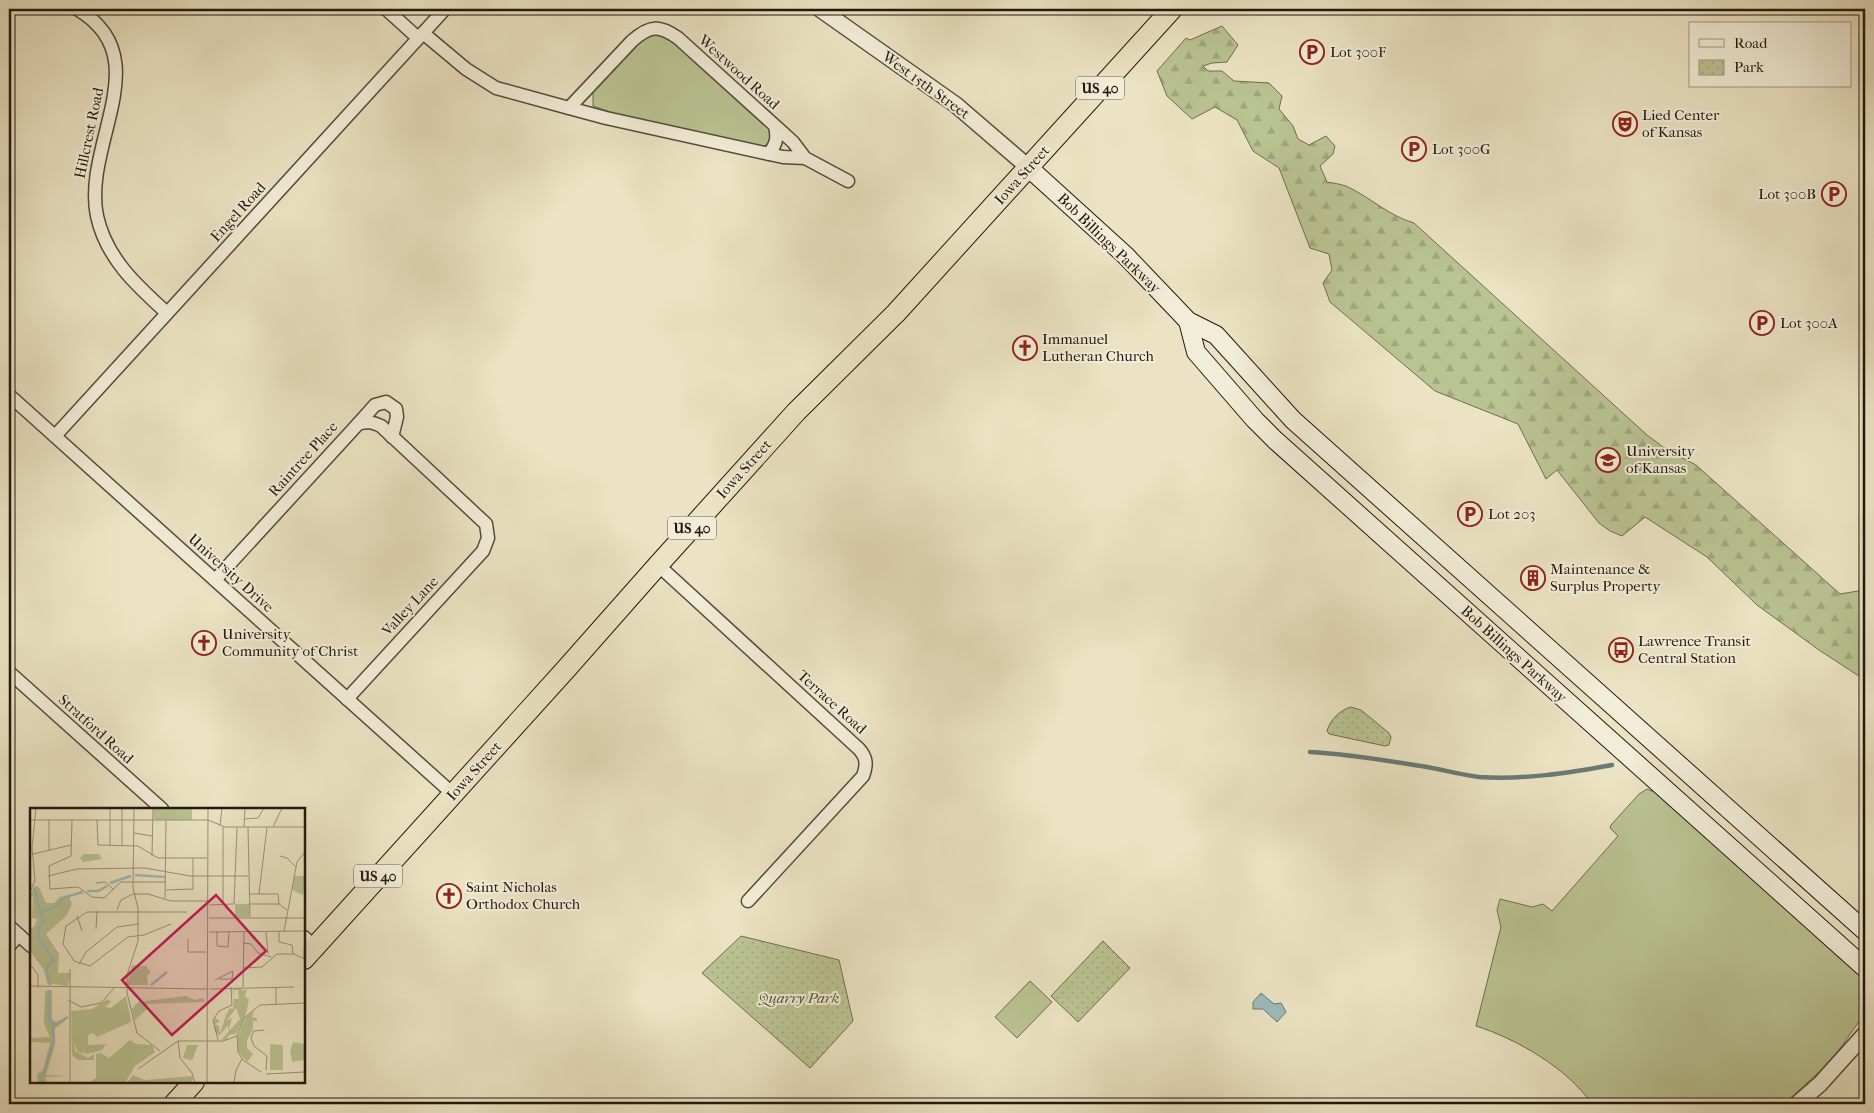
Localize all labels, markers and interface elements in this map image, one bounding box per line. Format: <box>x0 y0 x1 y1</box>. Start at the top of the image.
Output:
legend <box>1689 22 1852 88</box>
street label: Westwood Road <box>694 30 784 114</box>
text: Road <box>1734 34 1768 52</box>
parking icon: Lot 300F <box>1299 39 1325 65</box>
place label: Lot 300F <box>1330 43 1386 61</box>
street label: West 15th Street <box>878 47 974 123</box>
text: Park <box>1734 58 1764 76</box>
road number: US 40 <box>1076 76 1124 100</box>
street label: Hillcrest Road <box>71 85 108 180</box>
place label: Lied Center of Kansas <box>1642 106 1720 141</box>
theatre icon: Lied Center of Kansas <box>1612 111 1638 137</box>
parking icon: Lot 300G <box>1401 136 1427 162</box>
place label: Lot 300G <box>1432 140 1491 158</box>
street label: Iowa Street <box>991 141 1054 208</box>
street label: Engel Road <box>207 178 270 246</box>
parking icon: Lot 300B <box>1821 181 1847 207</box>
place label: Lot 300B <box>1758 185 1816 203</box>
street label: Bob Billings Parkway <box>1054 189 1165 298</box>
parking icon: Lot 300A <box>1749 310 1775 336</box>
place label: Lot 300A <box>1780 314 1838 332</box>
place label: Immanuel Lutheran Church <box>1042 330 1155 365</box>
church icon: Immanuel Lutheran Church <box>1012 335 1038 361</box>
street label: Raintree Place <box>265 417 342 500</box>
street label: Iowa Street <box>713 435 776 502</box>
place label: University of Kansas <box>1626 442 1696 477</box>
school or university icon: University of Kansas <box>1595 447 1621 473</box>
parking icon: Lot 203 <box>1457 501 1483 527</box>
place label: Lot 203 <box>1488 505 1535 523</box>
road number: US 40 <box>668 516 716 540</box>
street label: University Drive <box>185 530 278 616</box>
place label: Maintenance & Surplus Property <box>1550 560 1662 595</box>
building icon: Maintenance & Surplus Property <box>1520 565 1546 591</box>
street label: Valley Lane <box>377 572 442 640</box>
street label: Bob Billings Parkway <box>1457 602 1571 707</box>
place label: University Community of Christ <box>222 625 359 660</box>
church icon: University Community of Christ <box>191 630 217 656</box>
place label: Lawrence Transit Central Station <box>1638 632 1751 667</box>
bus stop icon: Lawrence Transit Central Station <box>1608 637 1634 663</box>
street label: Terrace Road <box>794 666 871 738</box>
street label: Stratford Road <box>55 691 138 768</box>
street label: Iowa Street <box>443 737 506 804</box>
inset map <box>30 808 305 1083</box>
road number: US 40 <box>354 864 402 888</box>
place label: Saint Nicholas Orthodox Church <box>466 878 581 913</box>
church icon: Saint Nicholas Orthodox Church <box>436 883 462 909</box>
park label: Quarry Park <box>758 989 840 1007</box>

